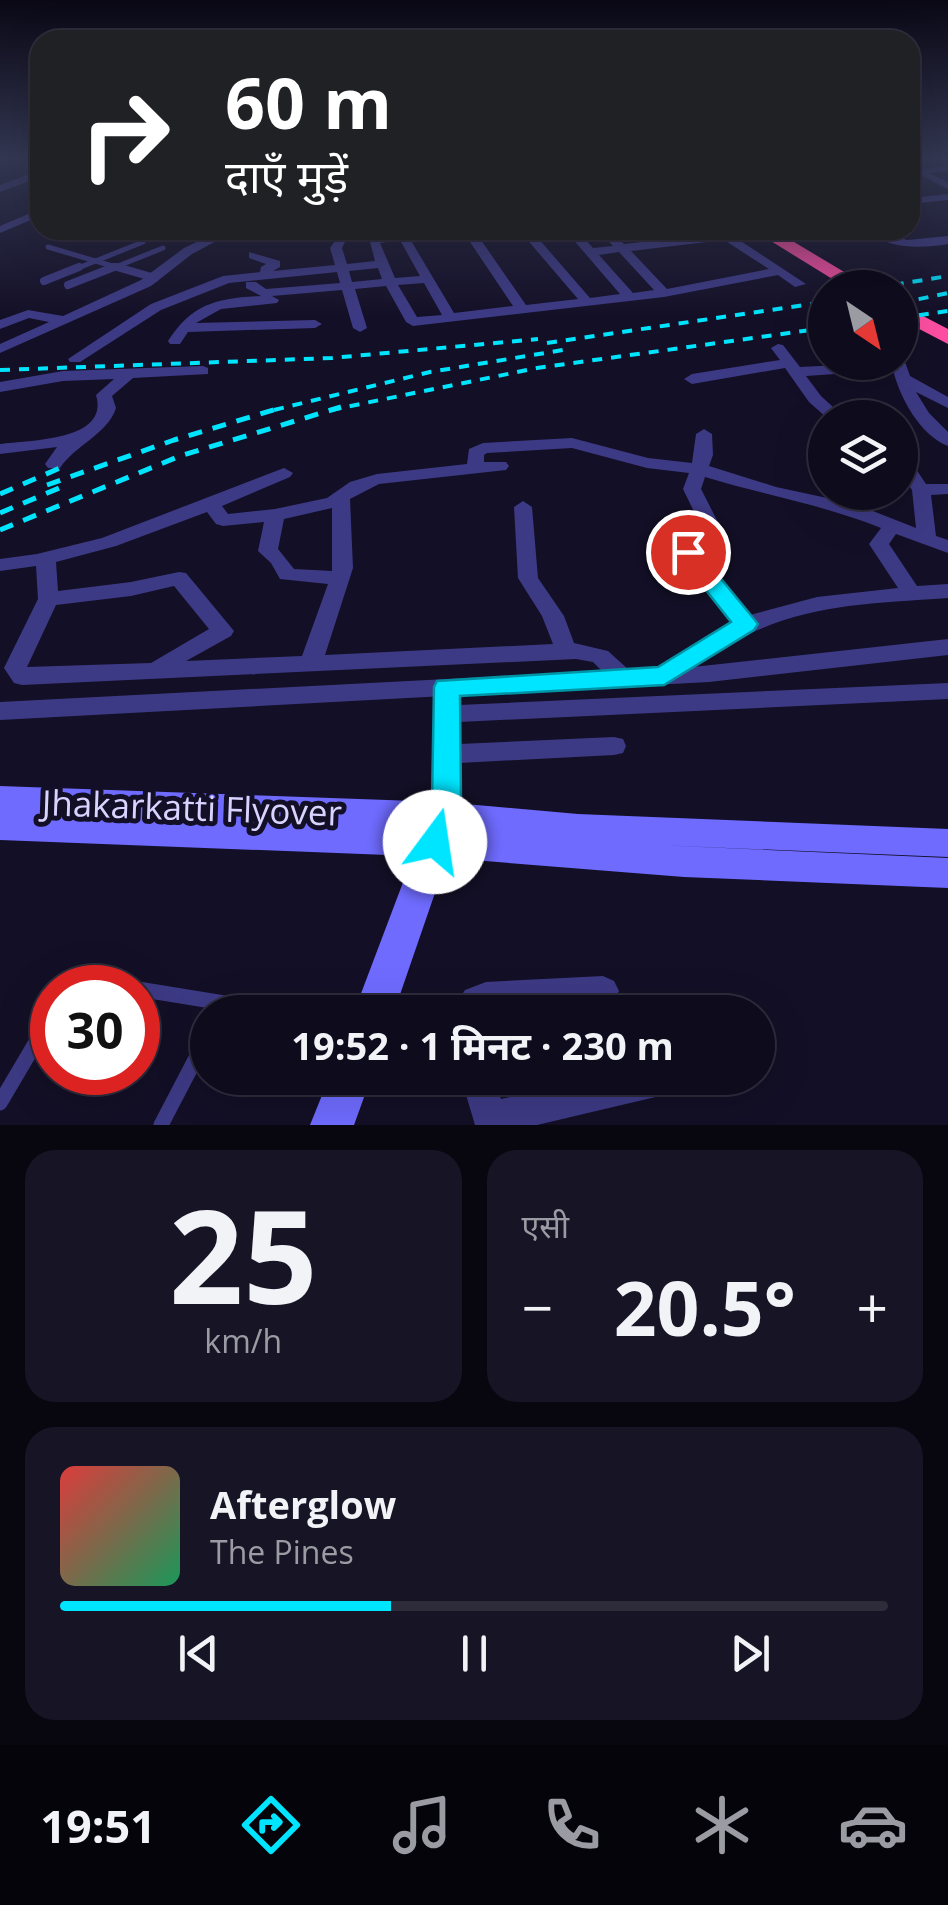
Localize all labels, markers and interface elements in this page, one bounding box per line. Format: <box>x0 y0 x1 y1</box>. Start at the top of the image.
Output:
text: 60 m <box>225 54 392 150</box>
icon: right <box>60 70 190 200</box>
text: दाएँ मुड़ें <box>225 145 348 206</box>
north arrow <box>808 270 918 380</box>
map controls <box>808 270 918 510</box>
button: layers <box>808 400 918 510</box>
pin <box>646 510 731 595</box>
icon: arrive <box>661 525 716 580</box>
street label: Jhakarkatti Flyover <box>38 778 343 836</box>
position arrow <box>383 790 487 894</box>
speed limit sign: 30 <box>30 965 160 1095</box>
text: 19:52 · 1 मिनट · 230 m <box>291 1019 674 1071</box>
text: 25 <box>169 1165 318 1342</box>
text: एसी <box>522 1204 569 1247</box>
text: 20.5° <box>614 1256 796 1358</box>
text: − <box>522 1269 553 1344</box>
text: + <box>857 1269 888 1344</box>
text: km/h <box>204 1319 282 1362</box>
text: Afterglow <box>210 1478 396 1530</box>
text: The Pines <box>210 1530 354 1573</box>
icon: previous <box>171 1626 226 1681</box>
icon: pause <box>447 1626 502 1681</box>
icon: next <box>723 1626 778 1681</box>
icon: directions <box>236 1790 306 1860</box>
icon: music <box>387 1790 457 1860</box>
icon: phone <box>537 1790 607 1860</box>
icon: climate <box>687 1790 757 1860</box>
icon: car <box>838 1790 908 1860</box>
text: 19:51 <box>40 1795 156 1856</box>

